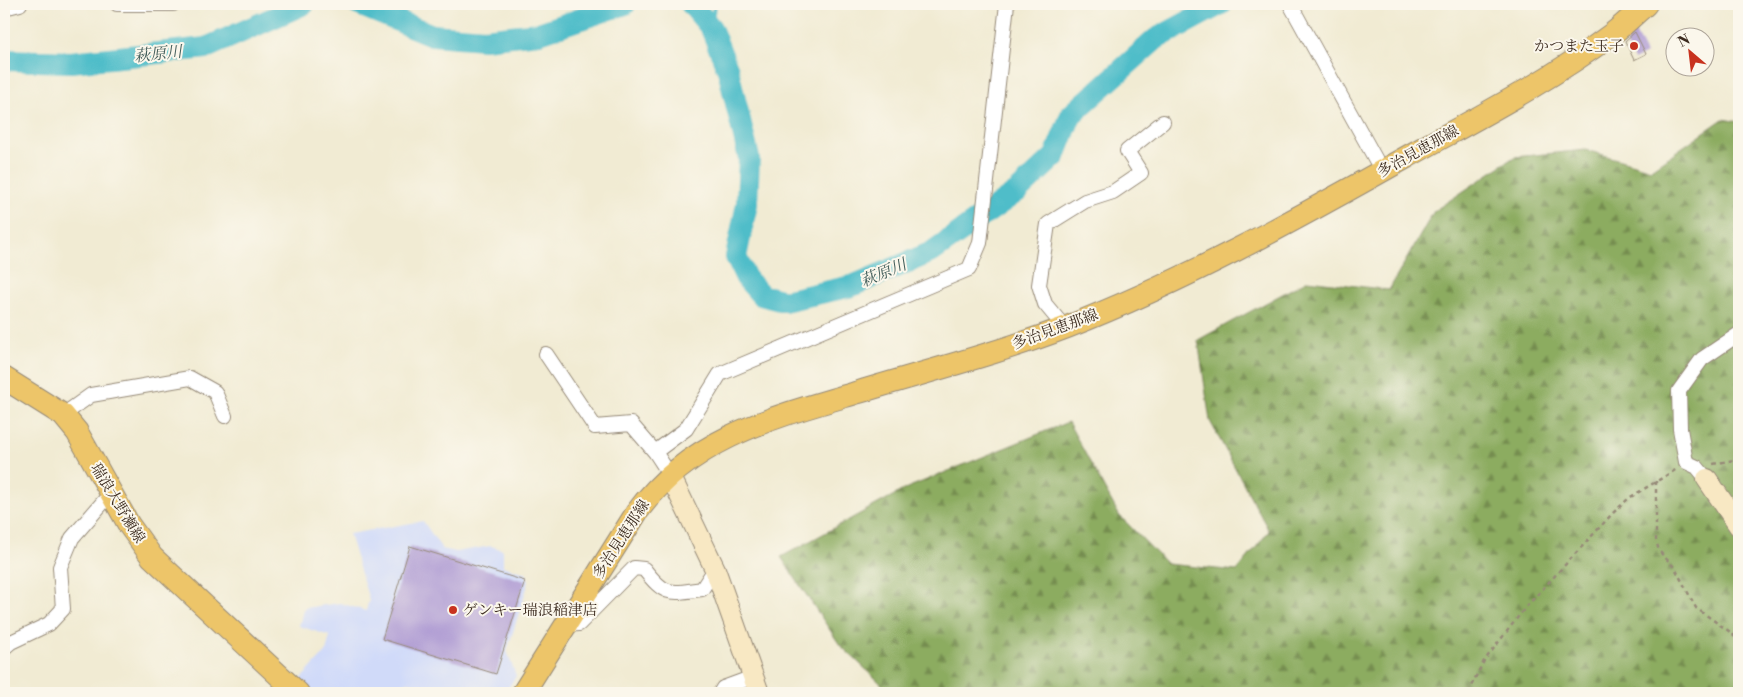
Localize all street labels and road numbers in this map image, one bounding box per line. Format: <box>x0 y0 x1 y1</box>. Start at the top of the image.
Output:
street label: 多治見恵那線 <box>1374 121 1462 182</box>
street label: 多治見恵那線 <box>1010 305 1101 354</box>
street label: 瑞浪大野瀬線 <box>86 460 149 547</box>
street label: 多治見恵那線 <box>589 496 654 582</box>

